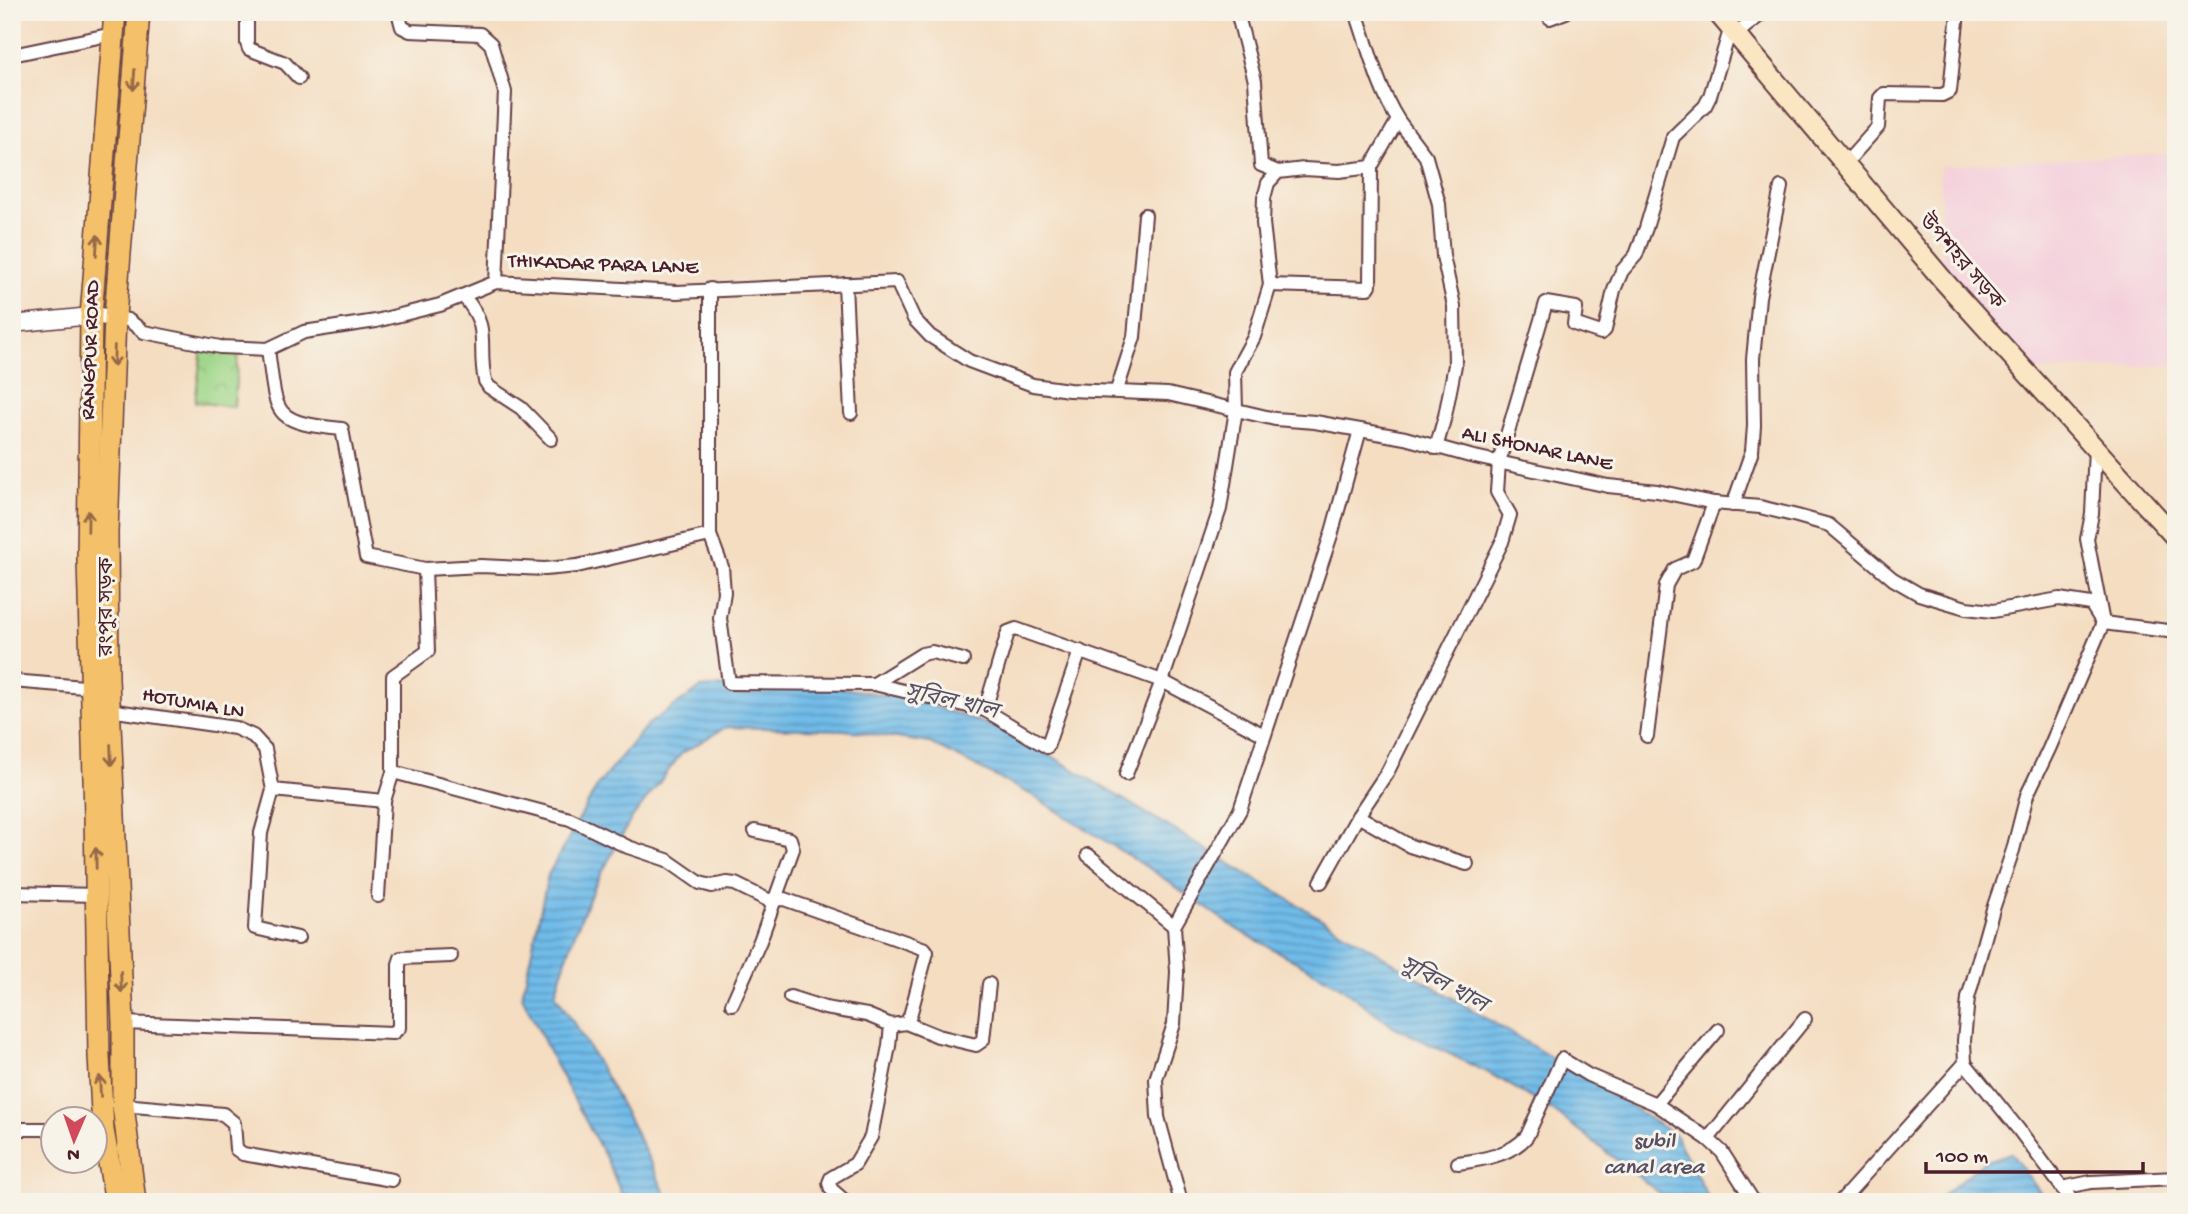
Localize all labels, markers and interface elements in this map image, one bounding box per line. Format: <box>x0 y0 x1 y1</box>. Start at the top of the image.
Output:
one-way arrow <box>127 69 140 91</box>
street label: উপশহর সড়ক <box>1911 208 2011 317</box>
one-way arrow <box>90 234 103 257</box>
street label: THIKADAR PARA LANE <box>506 250 699 282</box>
street label: RANGPUR ROAD <box>77 279 107 420</box>
one-way arrow <box>107 344 121 367</box>
street label: ALI SHONAR LANE <box>1459 422 1616 478</box>
one-way arrow <box>81 510 95 533</box>
street label: রংপুর সড়ক <box>96 556 121 658</box>
water label: সুবিল খাল <box>902 676 1005 728</box>
street label: HOTUMIA LN <box>140 684 246 726</box>
one-way arrow <box>105 743 118 766</box>
one-way arrow <box>89 847 103 870</box>
water label: সুবিল খাল <box>1395 949 1496 1022</box>
one-way arrow <box>115 970 128 993</box>
one-way arrow <box>94 1075 107 1098</box>
north arrow <box>38 1106 108 1176</box>
water label: subil canal area <box>1604 1129 1705 1182</box>
scale bar <box>1926 1130 2142 1174</box>
text: N <box>67 1142 80 1165</box>
text: 100 m <box>1935 1146 1988 1171</box>

